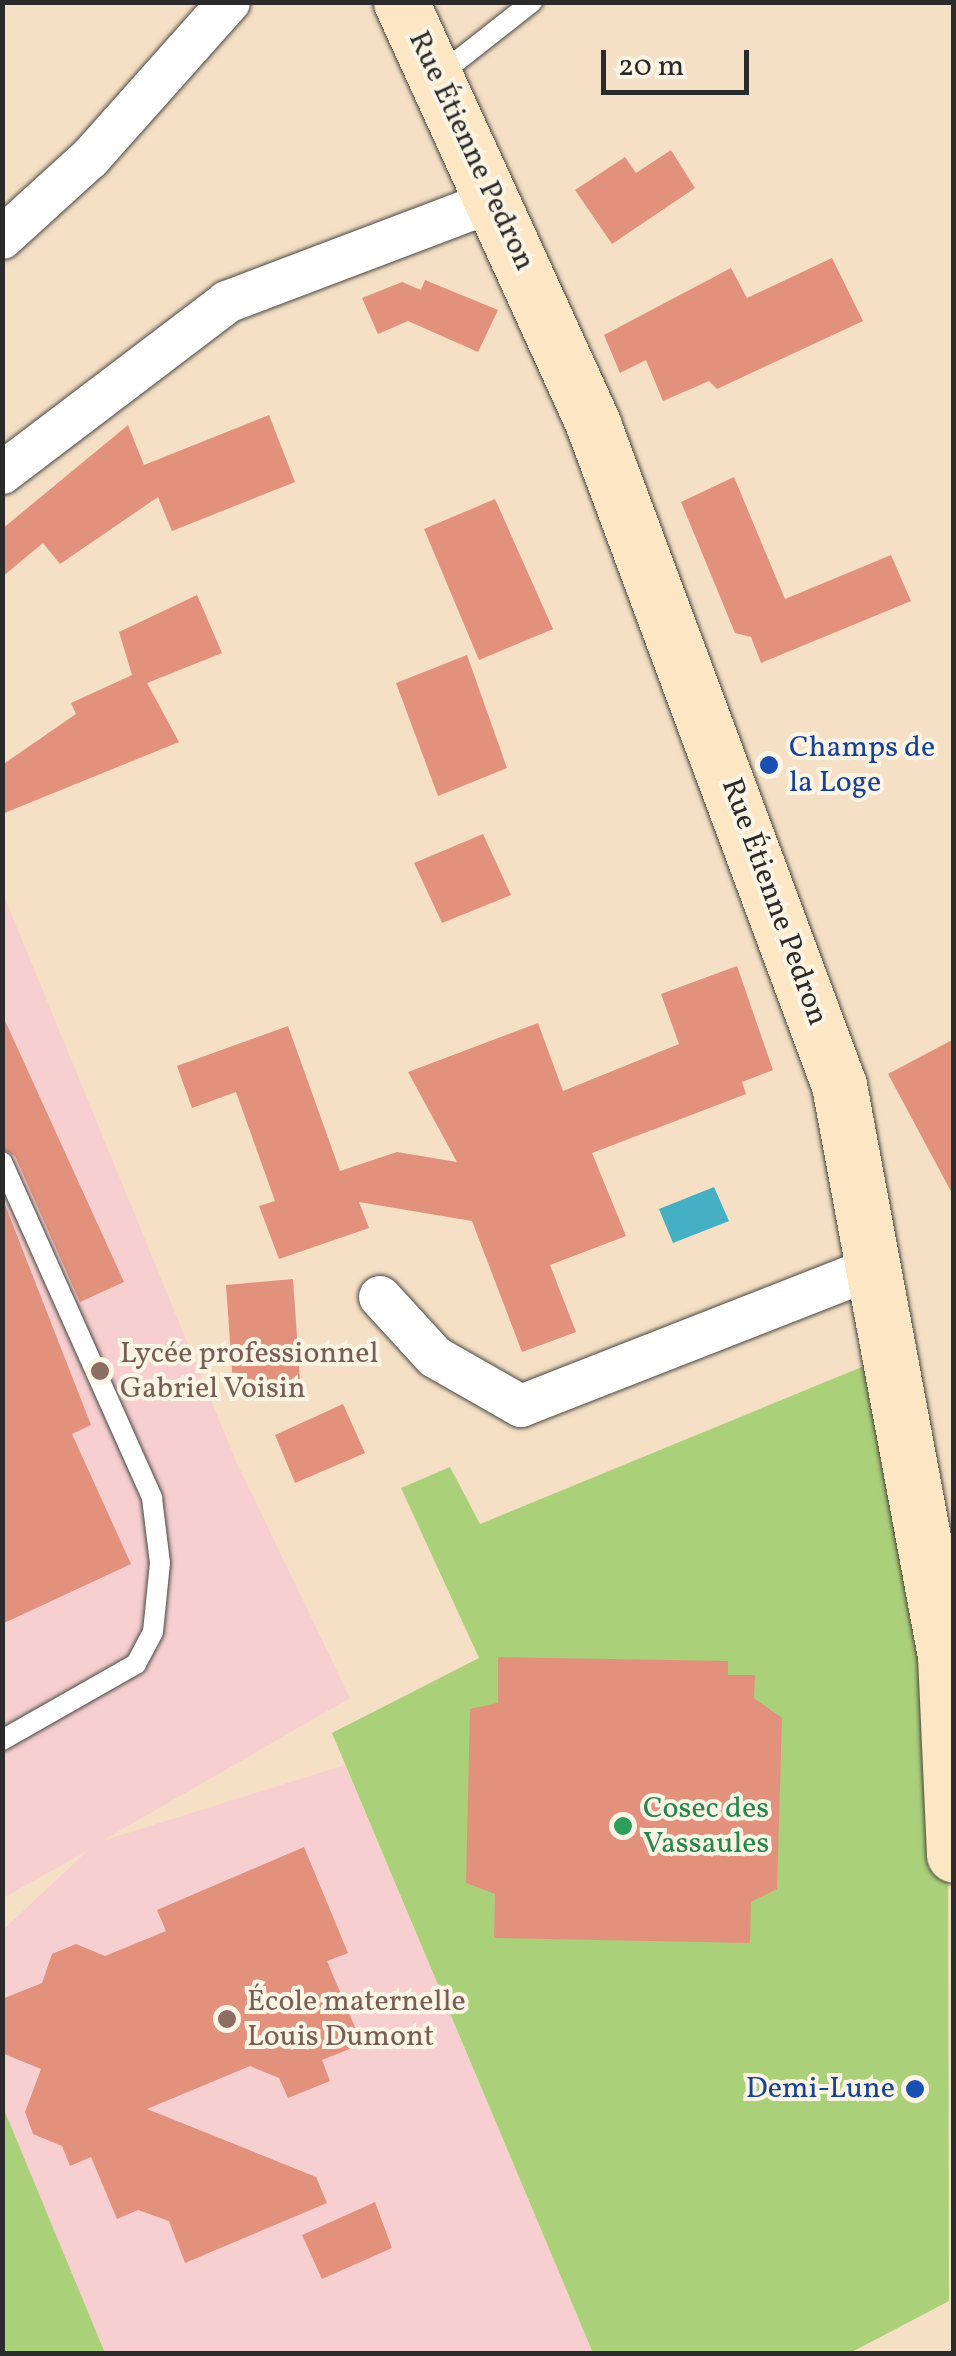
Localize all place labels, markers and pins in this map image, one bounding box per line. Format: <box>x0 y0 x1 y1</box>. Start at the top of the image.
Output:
place label: Champs de la Loge <box>789 730 935 800</box>
marker: Champs de la Loge <box>758 754 780 776</box>
place label: Lycée professionnel Gabriel Voisin <box>120 1336 378 1406</box>
marker: Lycée professionnel Gabriel Voisin <box>89 1360 111 1382</box>
place label: Cosec des Vassaules <box>643 1791 769 1862</box>
marker: Cosec des Vassaules <box>612 1815 634 1837</box>
place label: École maternelle Louis Dumont <box>247 1984 466 2054</box>
marker: École maternelle Louis Dumont <box>216 2008 238 2030</box>
place label: Demi-Lune <box>746 2071 895 2107</box>
marker: Demi-Lune <box>904 2078 926 2100</box>

